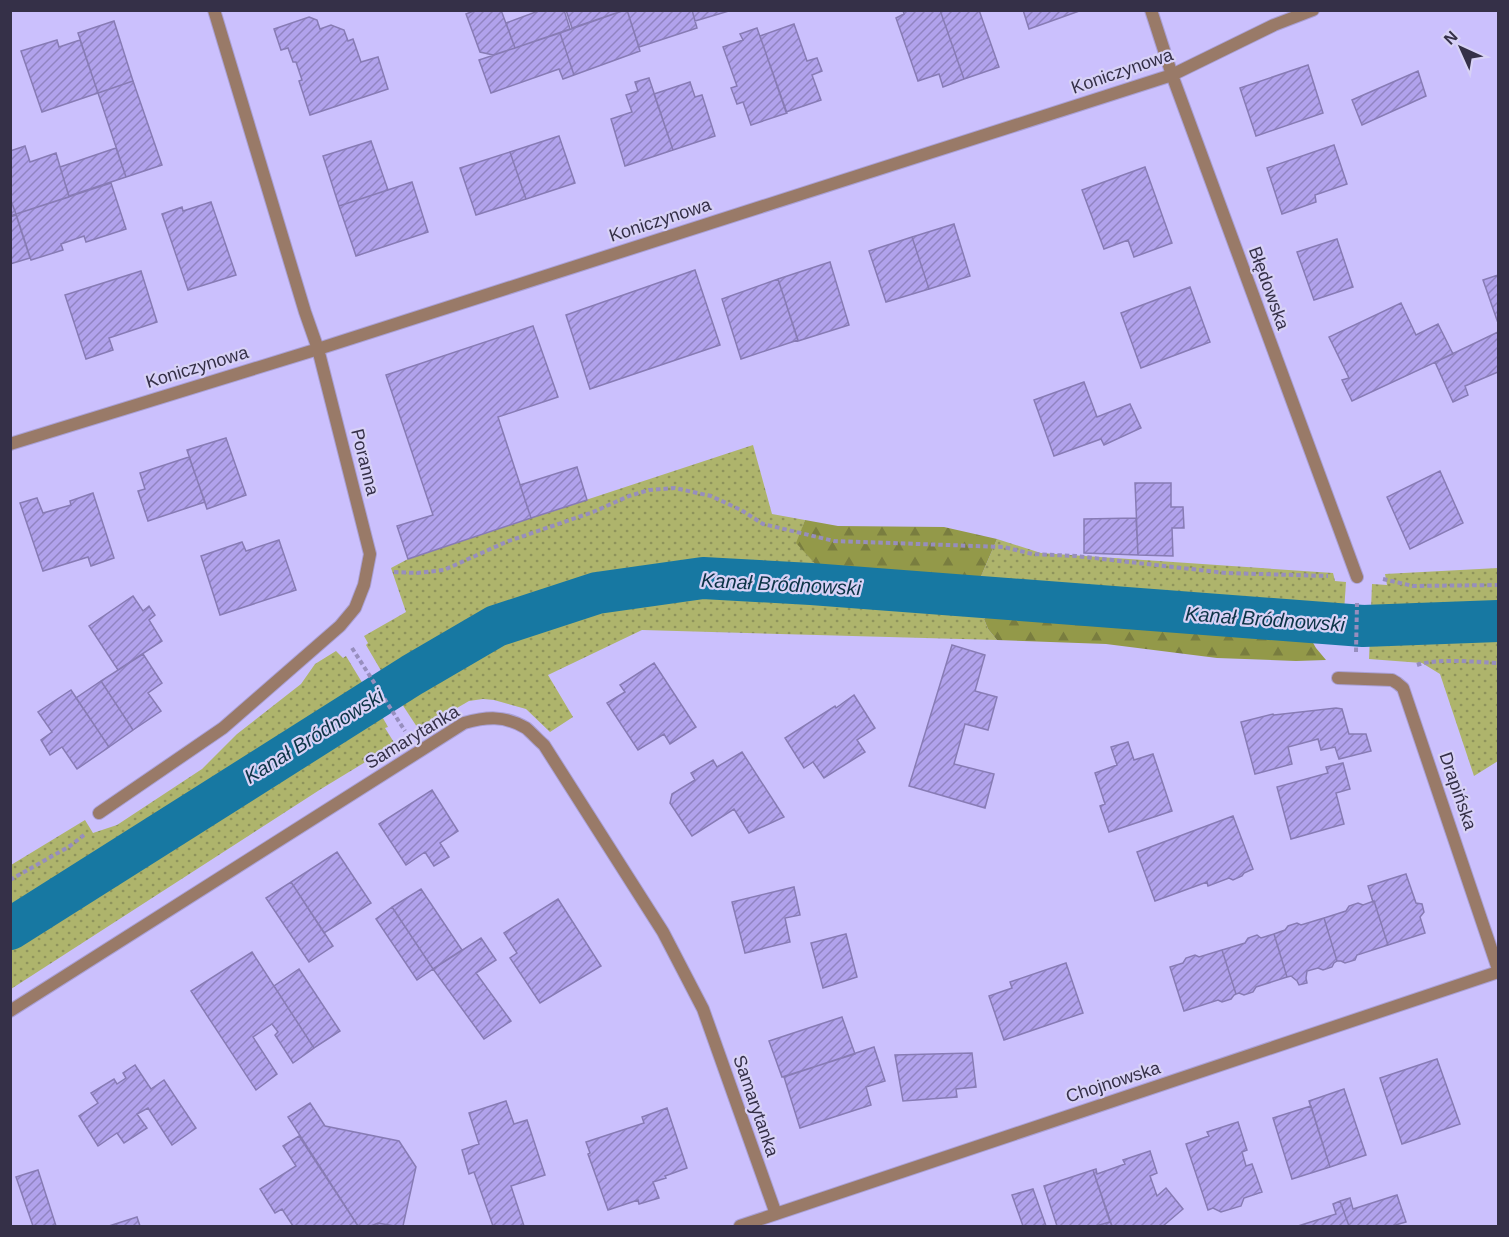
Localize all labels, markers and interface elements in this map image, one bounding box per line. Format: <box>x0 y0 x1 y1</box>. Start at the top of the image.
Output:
north arrow <box>1431 18 1491 78</box>
text: N <box>1441 28 1461 48</box>
street label: Koniczynowa <box>1069 44 1176 98</box>
street label: Koniczynowa <box>606 194 714 246</box>
street label: Błędowska <box>1245 244 1294 333</box>
street label: Koniczynowa <box>143 342 252 392</box>
street label: Poranna <box>347 427 383 498</box>
water label: Kanał Bródnowski <box>700 569 862 599</box>
water label: Kanał Bródnowski <box>1184 602 1346 636</box>
water label: Kanał Bródnowski <box>240 684 388 788</box>
street label: Samarytanka <box>361 701 463 773</box>
street label: Drapińska <box>1435 749 1481 833</box>
street label: Samarytanka <box>729 1053 783 1160</box>
street label: Chojnowska <box>1063 1057 1164 1107</box>

